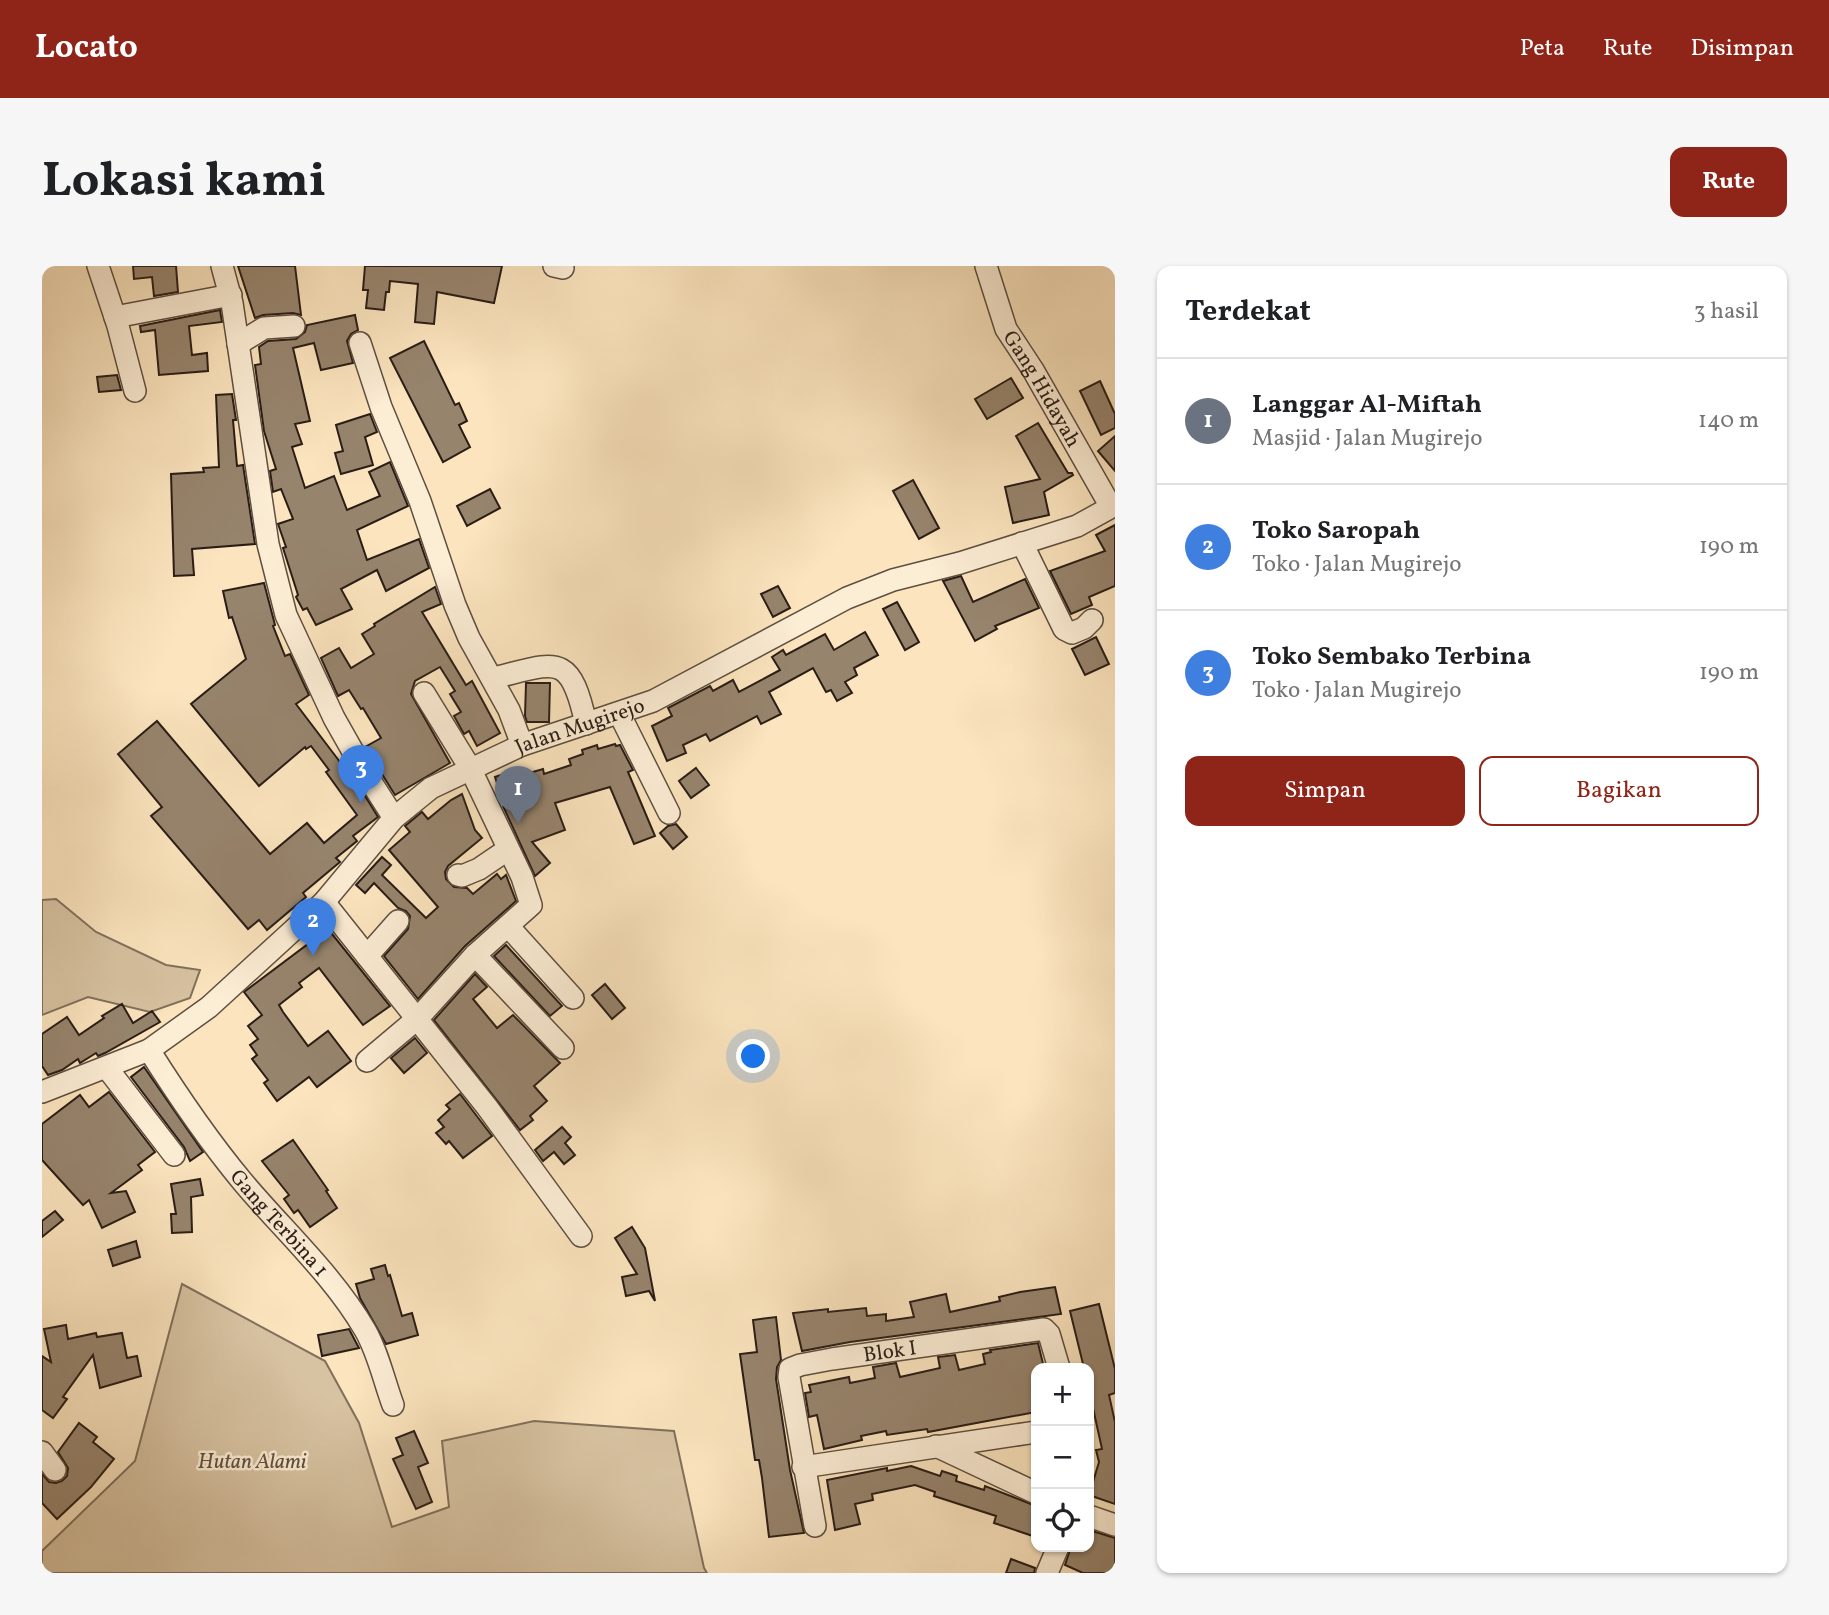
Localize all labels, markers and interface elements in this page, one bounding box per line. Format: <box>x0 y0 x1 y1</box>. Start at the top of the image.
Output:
text: Locato <box>35 26 138 72</box>
text: Peta <box>1520 32 1565 66</box>
text: Rute <box>1603 32 1652 66</box>
text: Disimpan <box>1690 32 1794 66</box>
button: Rute <box>1670 147 1787 217</box>
text: Lokasi kami <box>42 148 326 217</box>
text: Terdekat <box>1185 291 1311 333</box>
text: 3 hasil <box>1694 296 1759 328</box>
street label: Gang Hidayah <box>995 325 1087 453</box>
text: Langgar Al-Miftah <box>1252 387 1482 423</box>
text: 1 <box>1203 405 1213 437</box>
text: 140 m <box>1698 405 1759 437</box>
text: Masjid · Jalan Mugirejo <box>1252 423 1482 455</box>
text: Toko Saropah <box>1252 513 1420 549</box>
text: 2 <box>1202 531 1214 563</box>
text: 190 m <box>1699 531 1759 563</box>
text: Toko · Jalan Mugirejo <box>1252 549 1462 581</box>
text: Toko Sembako Terbina <box>1252 639 1531 675</box>
text: 3 <box>1202 657 1214 689</box>
text: 190 m <box>1699 657 1759 689</box>
text: Toko · Jalan Mugirejo <box>1252 675 1462 707</box>
street label: Jalan Mugirejo <box>511 692 649 762</box>
pin: 3 <box>338 745 384 803</box>
button: Simpan <box>1185 756 1465 826</box>
button: Bagikan <box>1479 756 1759 826</box>
pin: 1 <box>495 766 541 824</box>
pin: 2 <box>290 898 336 956</box>
your location <box>736 1039 770 1073</box>
street label: Gang Terbina 1 <box>222 1164 334 1284</box>
street label: Blok I <box>862 1334 918 1370</box>
map controls <box>1031 1363 1094 1552</box>
button: + <box>1031 1363 1094 1426</box>
button: − <box>1031 1426 1094 1489</box>
park label: Hutan Alami <box>198 1448 307 1477</box>
button: locate <box>1031 1489 1094 1552</box>

